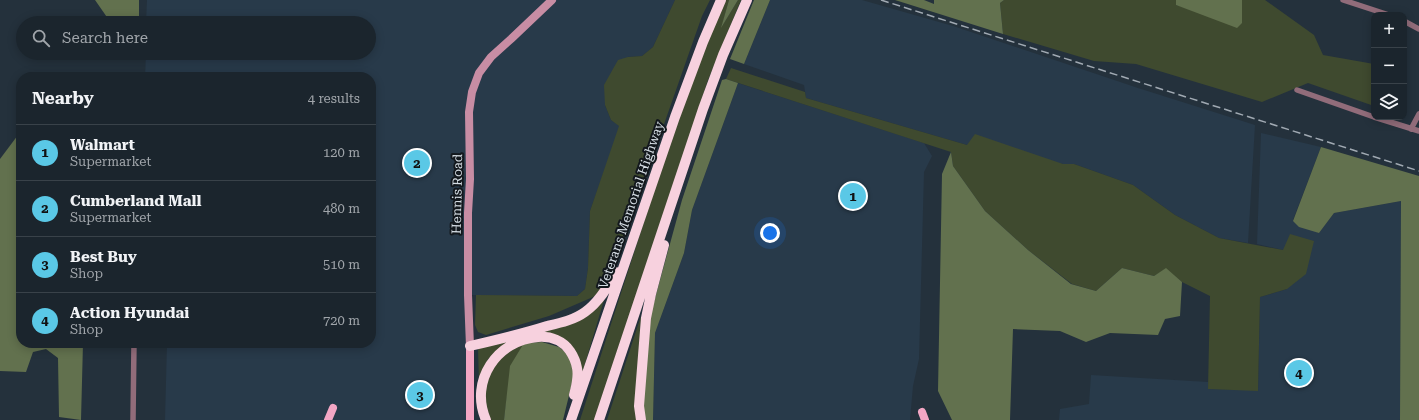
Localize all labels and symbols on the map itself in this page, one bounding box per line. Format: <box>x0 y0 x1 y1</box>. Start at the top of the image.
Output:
street label: Veterans Memorial Highway <box>595 119 667 291</box>
pin: 2 <box>404 148 430 178</box>
street label: Hennis Road <box>449 153 465 234</box>
pin: 1 <box>840 181 866 211</box>
your location <box>760 223 780 243</box>
pin: 4 <box>1286 358 1312 388</box>
pin: 3 <box>407 380 433 410</box>

